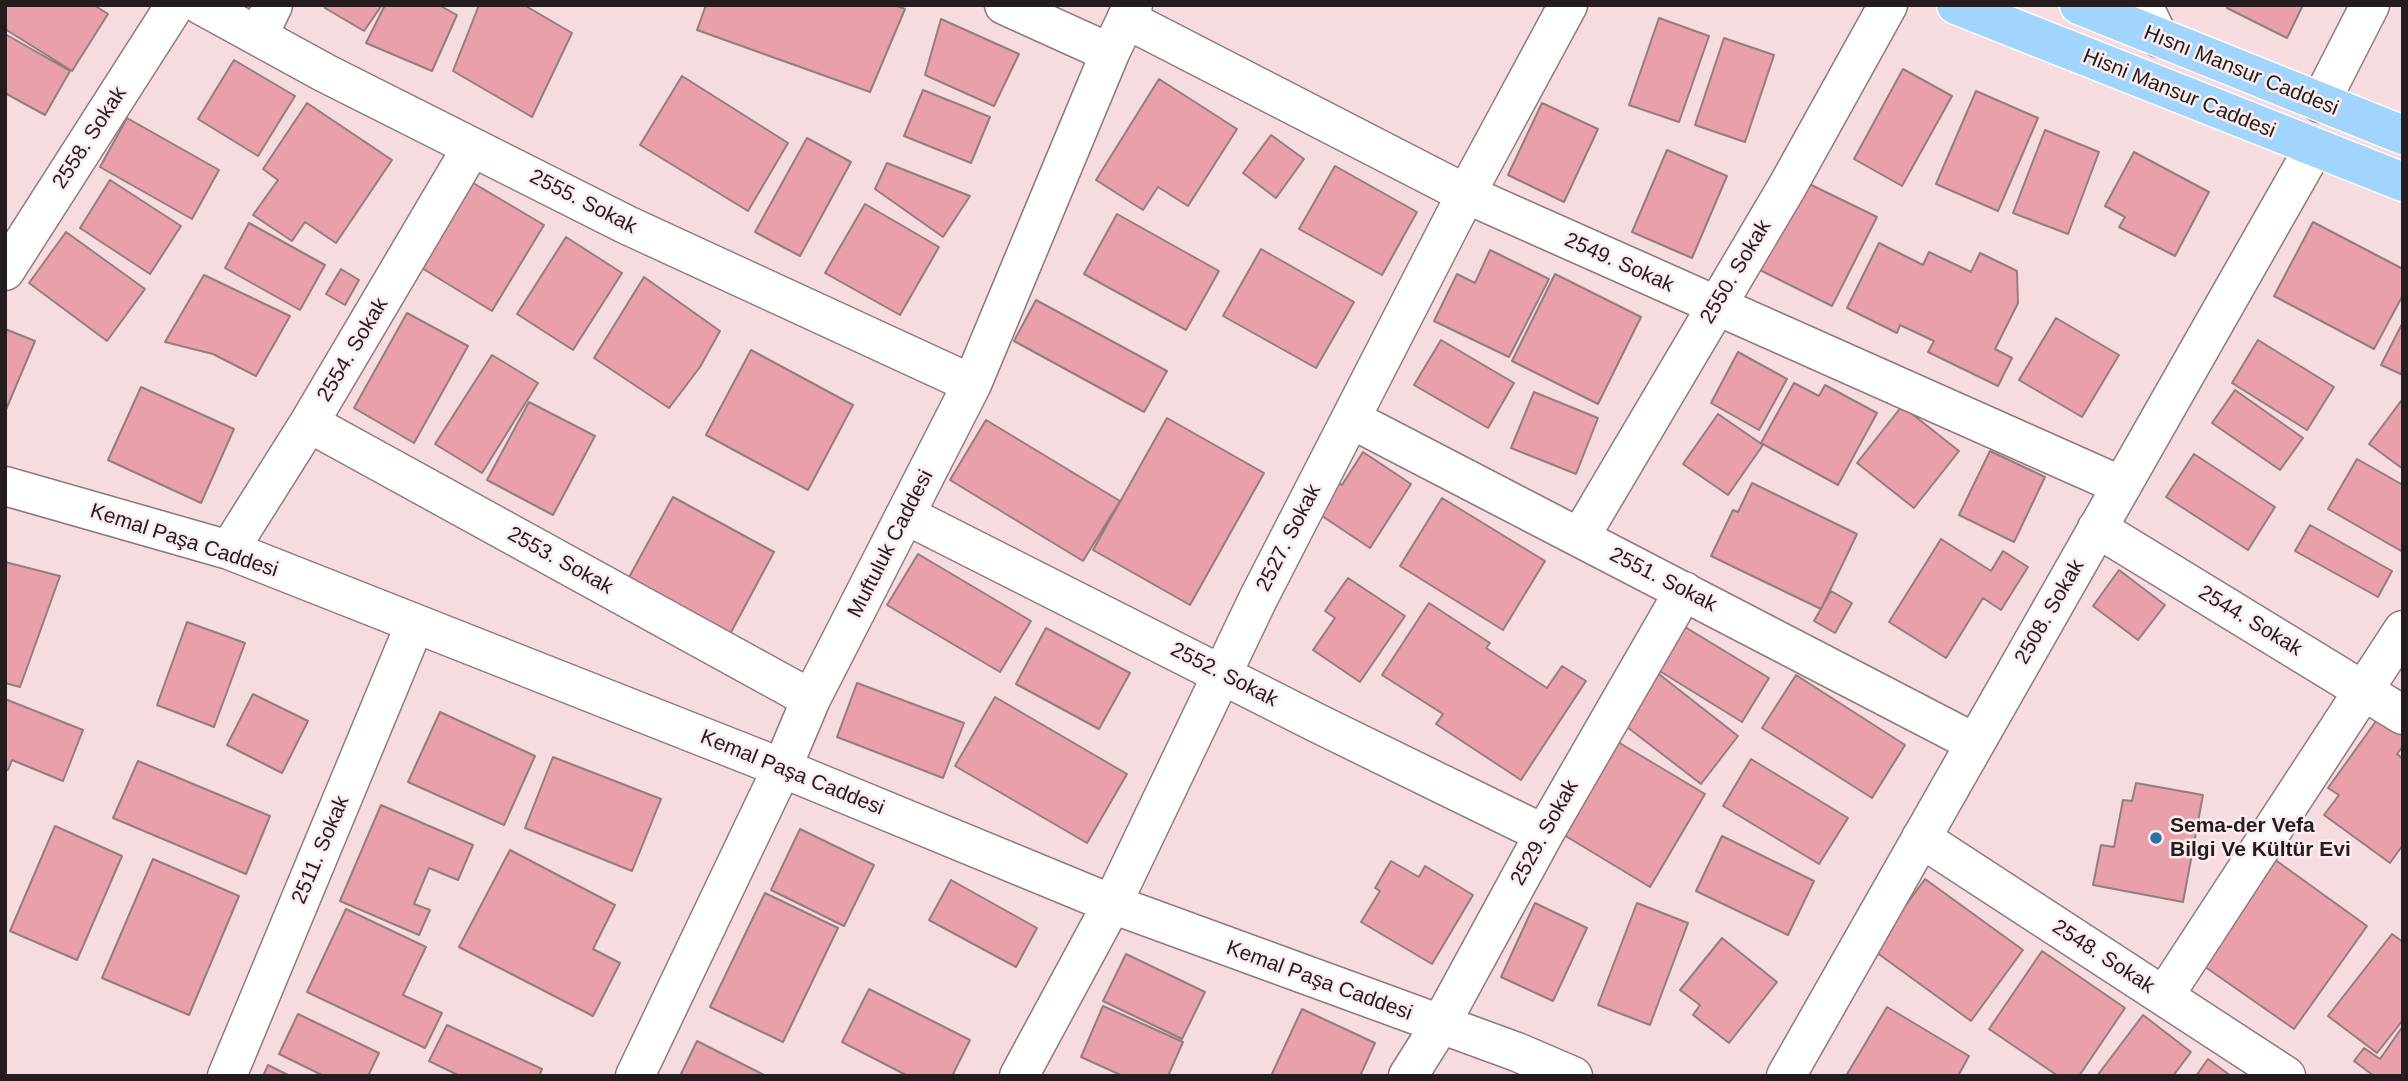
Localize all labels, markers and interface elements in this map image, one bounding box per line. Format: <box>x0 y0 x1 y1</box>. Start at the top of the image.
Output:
street label: Hısnı Mansur Caddesi <box>2140 20 2342 122</box>
street label: Hisni Mansur Caddesi <box>2079 44 2279 144</box>
street label: 2558. Sokak <box>48 82 132 194</box>
street label: 2555. Sokak <box>525 164 641 240</box>
street label: 2550. Sokak <box>1695 215 1777 329</box>
street label: 2549. Sokak <box>1561 228 1677 298</box>
street label: 2554. Sokak <box>312 293 394 407</box>
street label: Muftuluk Caddesi <box>843 466 939 622</box>
street label: 2527. Sokak <box>1251 480 1327 596</box>
street label: Kemal Paşa Caddesi <box>87 499 281 583</box>
street label: 2553. Sokak <box>503 522 617 600</box>
street label: 2551. Sokak <box>1605 542 1721 618</box>
street label: 2508. Sokak <box>2010 555 2090 669</box>
street label: 2544. Sokak <box>2193 580 2307 662</box>
street label: 2552. Sokak <box>1166 637 1282 713</box>
street label: Kemal Paşa Caddesi <box>696 725 888 821</box>
street label: 2529. Sokak <box>1506 776 1584 890</box>
street label: 2511. Sokak <box>287 792 355 908</box>
place label: Sema-der Vefa Bilgi Ve Kültür Evi <box>2170 813 2351 863</box>
marker: Sema-der Vefa Bilgi Ve Kültür Evi <box>2148 830 2164 846</box>
street label: 2548. Sokak <box>2047 915 2159 999</box>
street label: Kemal Paşa Caddesi <box>1223 936 1415 1026</box>

